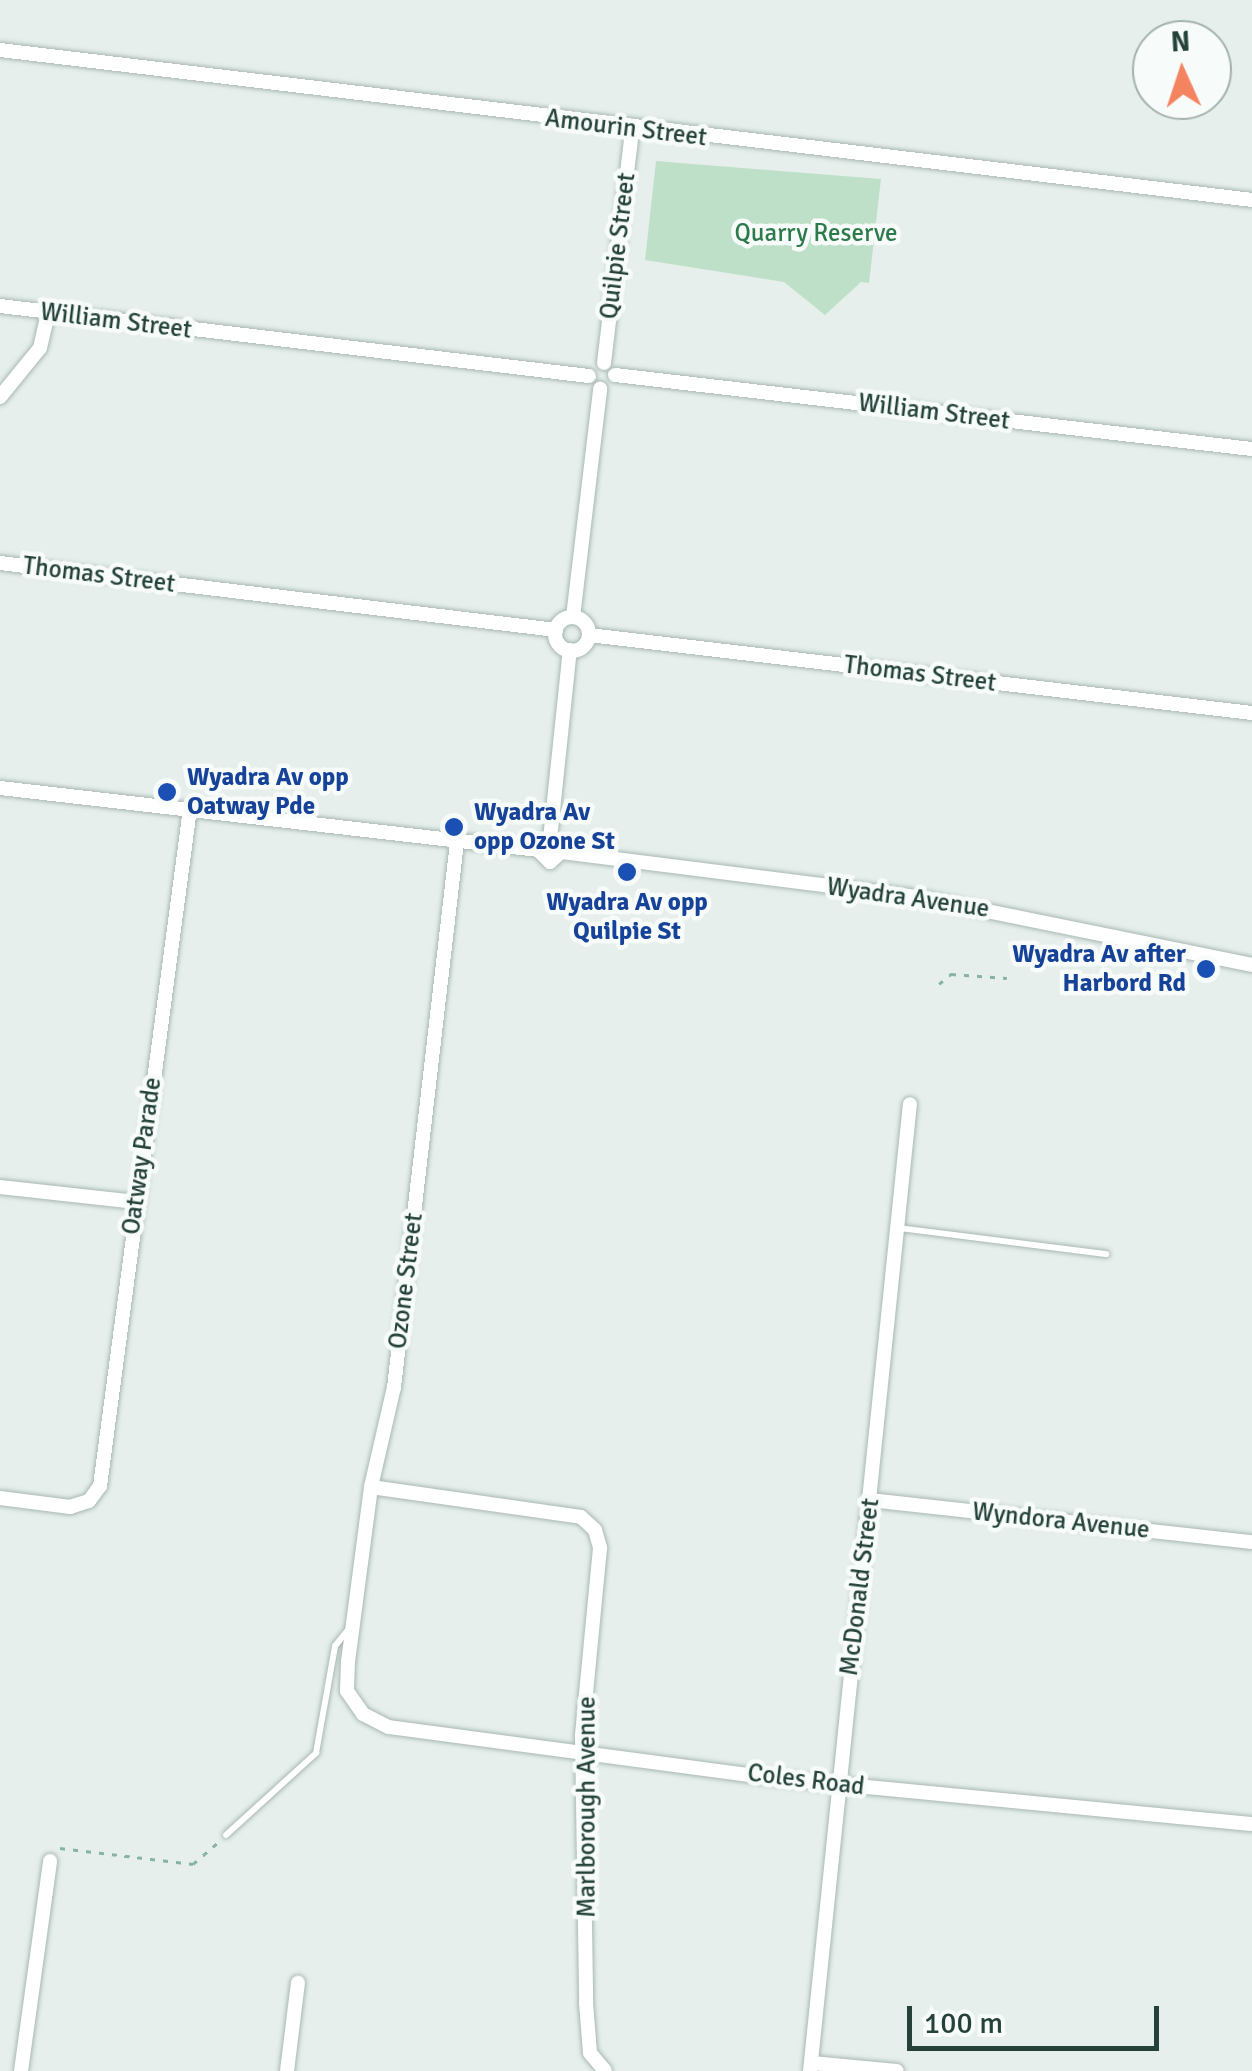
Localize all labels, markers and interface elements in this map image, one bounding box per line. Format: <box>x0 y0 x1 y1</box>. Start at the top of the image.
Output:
north arrow <box>1132 20 1232 120</box>
text: N <box>1170 25 1191 60</box>
street label: Amourin Street <box>543 103 709 153</box>
street label: Quilpie Street <box>594 171 642 321</box>
park label: Quarry Reserve <box>735 218 897 248</box>
street label: William Street <box>39 297 193 345</box>
street label: William Street <box>857 388 1011 436</box>
street label: Thomas Street <box>21 551 177 599</box>
street label: Thomas Street <box>842 650 998 698</box>
place label: Wyadra Av opp Oatway Pde <box>187 763 349 822</box>
marker: Wyadra Av opp Oatway Pde <box>156 781 178 803</box>
place label: Wyadra Av opp Ozone St <box>474 798 615 857</box>
marker: Wyadra Av opp Ozone St <box>443 816 465 838</box>
marker: Wyadra Av opp Quilpie St <box>616 861 638 883</box>
street label: Wyadra Avenue <box>825 872 991 924</box>
place label: Wyadra Av opp Quilpie St <box>546 888 708 947</box>
place label: Wyadra Av after Harbord Rd <box>1012 940 1186 999</box>
marker: Wyadra Av after Harbord Rd <box>1195 958 1217 980</box>
street label: Oatway Parade <box>116 1075 168 1237</box>
street label: Ozone Street <box>383 1211 429 1351</box>
street label: McDonald Street <box>834 1497 886 1677</box>
street label: Wyndora Avenue <box>971 1497 1151 1545</box>
street label: Marlborough Avenue <box>572 1696 602 1918</box>
street label: Coles Road <box>746 1758 866 1802</box>
scale bar <box>912 1986 1164 2048</box>
text: 100 m <box>924 2005 1003 2042</box>

